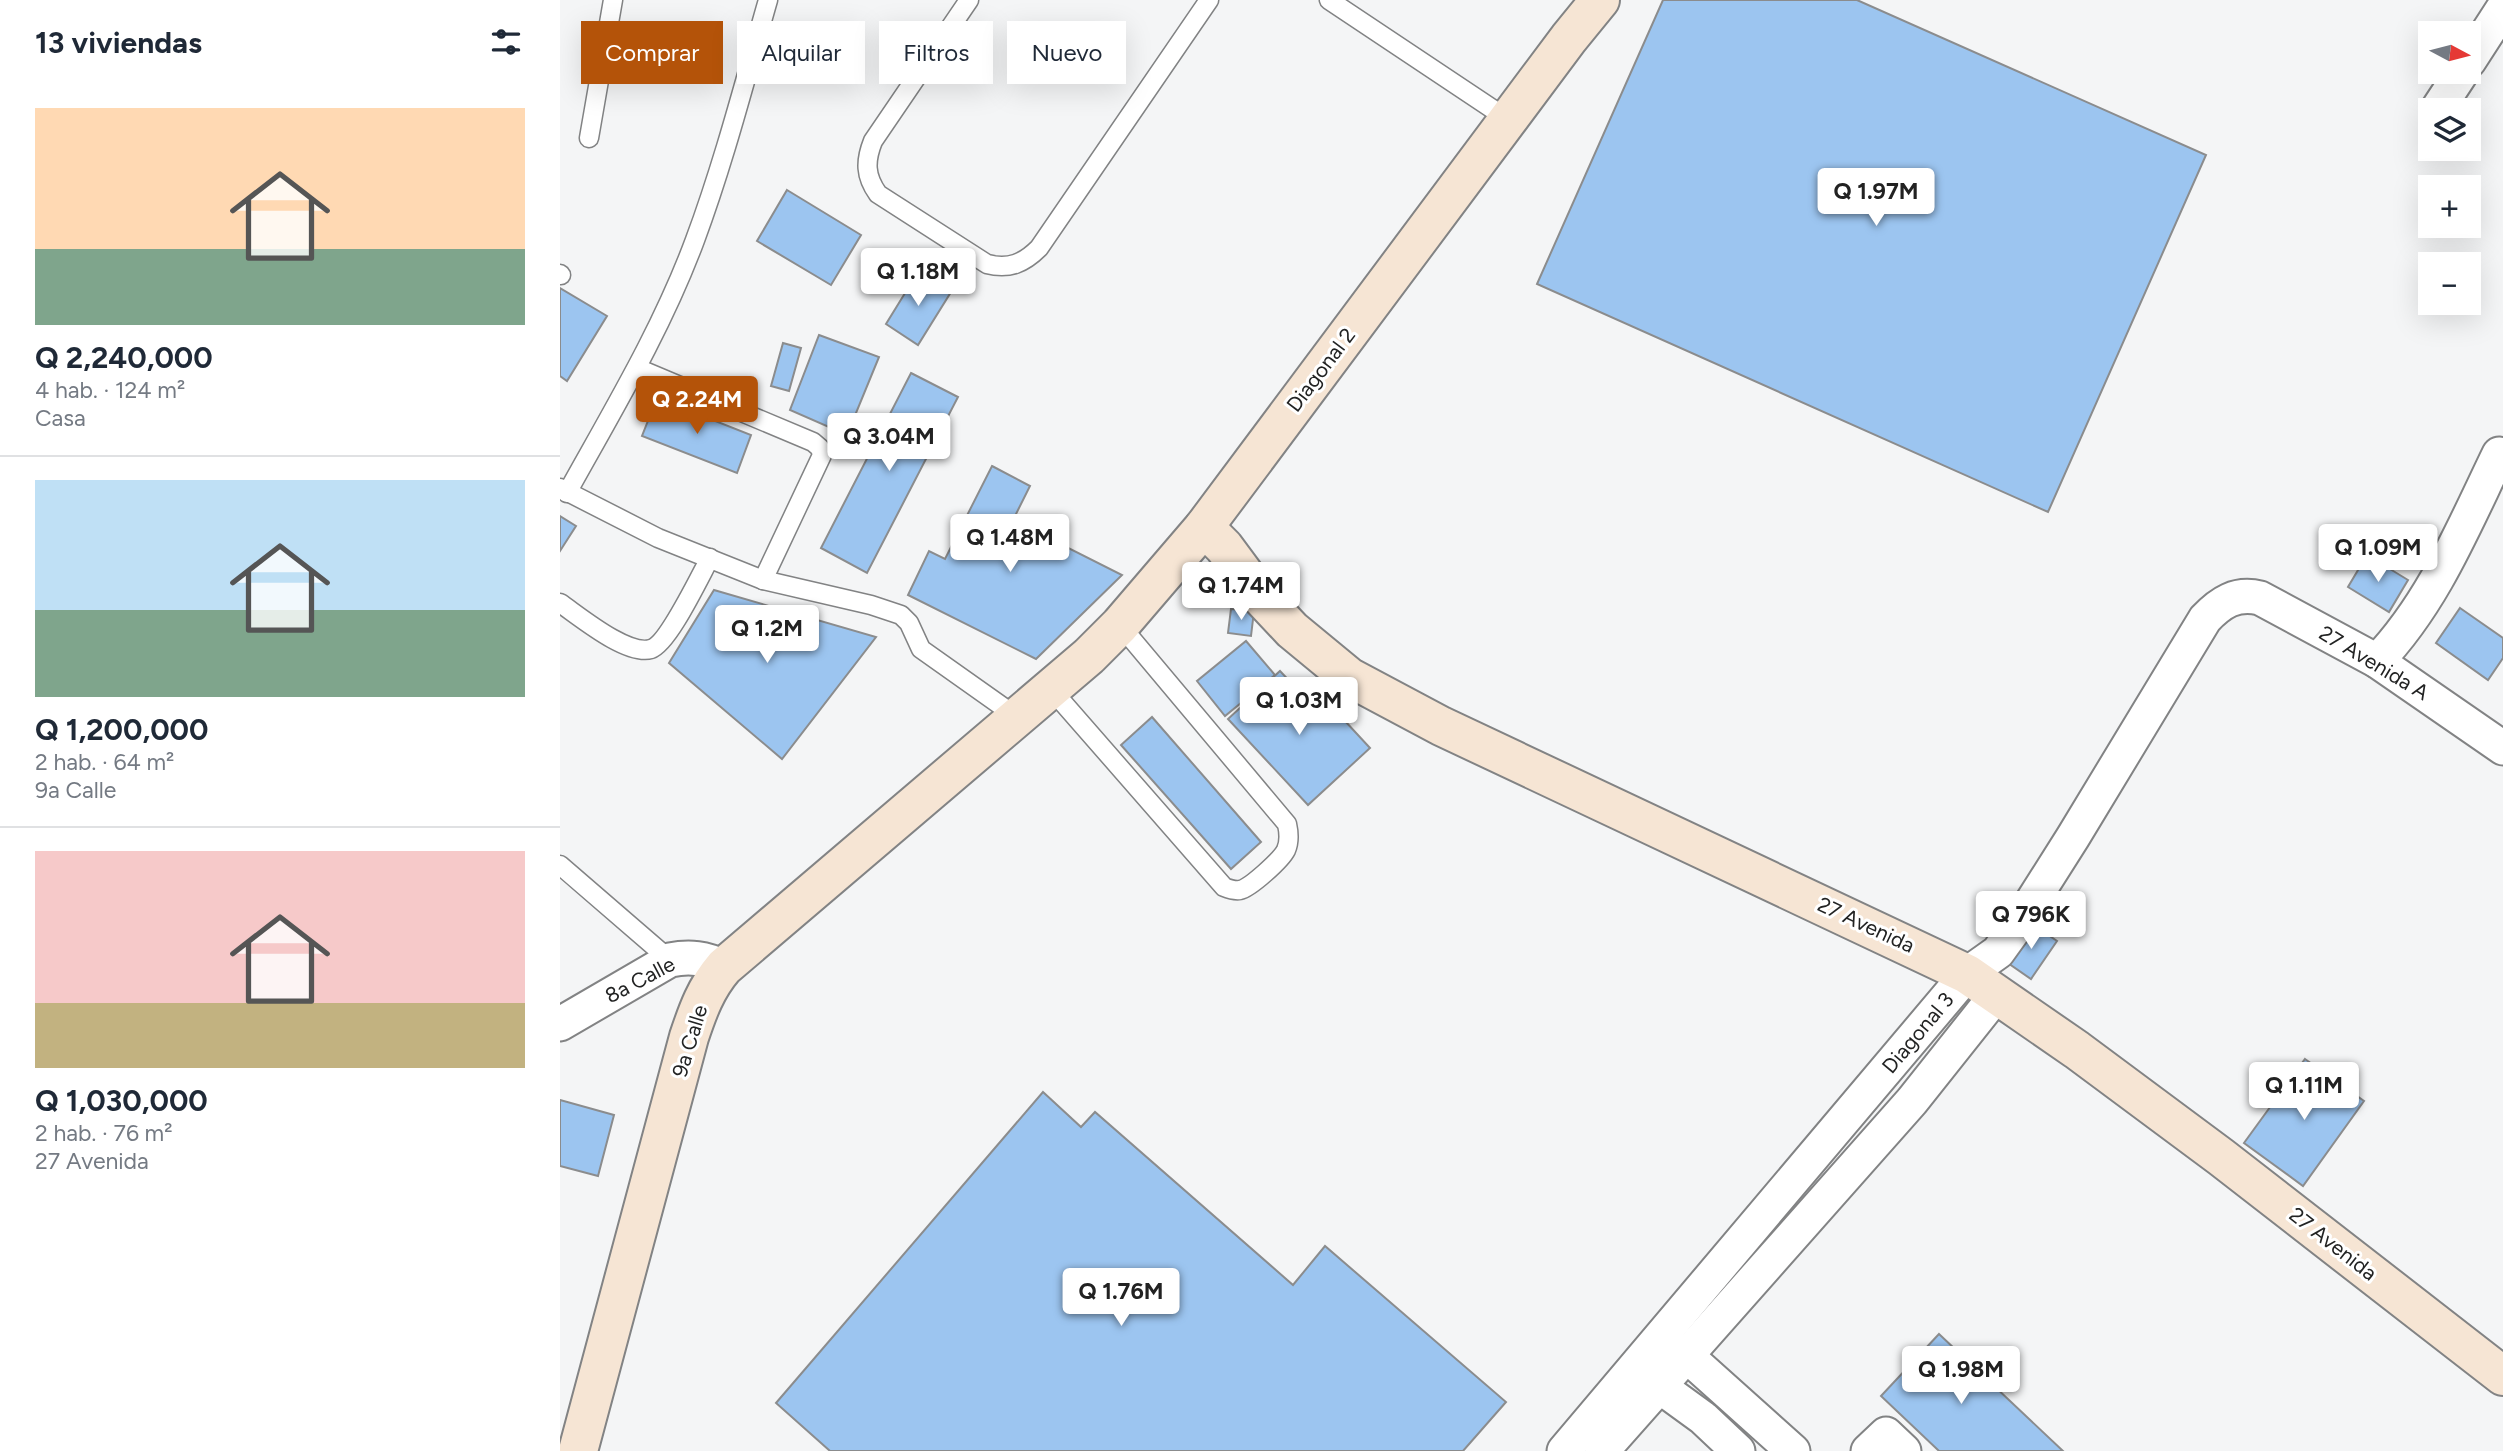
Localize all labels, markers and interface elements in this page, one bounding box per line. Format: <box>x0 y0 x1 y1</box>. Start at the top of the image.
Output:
chip: Comprar <box>581 21 723 84</box>
chip: Alquilar <box>737 21 865 84</box>
chip: Filtros <box>879 21 993 84</box>
chip: Nuevo <box>1007 21 1126 84</box>
north arrow <box>2418 21 2482 84</box>
map controls <box>2418 21 2481 315</box>
icon: filters <box>487 23 525 61</box>
text: 13 viviendas <box>35 24 202 61</box>
button: layers <box>2418 98 2481 161</box>
icon: home <box>217 153 343 279</box>
pin: Q 1.97M <box>1811 168 1941 228</box>
button: + <box>2418 175 2481 238</box>
text: Q 1.97M <box>1834 177 1918 205</box>
pin: Q 1.18M <box>853 248 983 308</box>
button: − <box>2418 252 2481 315</box>
text: Q 1.18M <box>877 257 959 285</box>
street label: Diagonal 2 <box>1281 323 1360 417</box>
text: Q 2,240,000 <box>35 339 213 376</box>
text: 4 hab. · 124 m² <box>35 376 185 404</box>
pin: Q 2.24M <box>632 376 762 436</box>
text: Q 2.24M <box>652 385 742 413</box>
text: Casa <box>35 404 86 432</box>
pin: Q 3.04M <box>824 414 954 473</box>
text: Q 3.04M <box>843 422 935 450</box>
pin: Q 1.48M <box>945 514 1075 574</box>
text: Q 1.48M <box>966 523 1054 551</box>
pin: Q 1.09M <box>2313 524 2443 584</box>
icon: home <box>217 525 343 651</box>
text: Q 1.09M <box>2335 533 2422 561</box>
pin: Q 1.74M <box>1176 562 1306 622</box>
text: Q 1.74M <box>1198 571 1284 599</box>
pin: Q 1.2M <box>710 606 824 665</box>
text: Q 1.2M <box>731 614 803 642</box>
street label: 27 Avenida A <box>2315 620 2434 705</box>
pin: Q 1.03M <box>1234 678 1364 737</box>
text: Q 1.03M <box>1256 686 1342 714</box>
text: Q 1,200,000 <box>35 711 208 748</box>
text: 2 hab. · 64 m² <box>35 748 174 776</box>
text: 9a Calle <box>35 776 116 804</box>
street label: 27 Avenida <box>1814 891 1919 958</box>
pin: Q 796K <box>1974 892 2088 951</box>
icon: home <box>217 896 343 1022</box>
text: Q 796K <box>1992 900 2070 928</box>
street label: 8a Calle <box>601 951 679 1008</box>
street label: Diagonal 3 <box>1876 987 1959 1078</box>
street label: 9a Calle <box>667 1002 712 1080</box>
pin: Q 1.11M <box>2239 1062 2369 1122</box>
text: Q 1.11M <box>2265 1071 2343 1099</box>
text: Q 1,030,000 <box>35 1082 208 1119</box>
text: 2 hab. · 76 m² <box>35 1119 173 1147</box>
text: 27 Avenida <box>35 1147 149 1175</box>
street label: 27 Avenida <box>2285 1202 2382 1285</box>
pin: Q 1.76M <box>1056 1268 1186 1328</box>
text: Q 1.76M <box>1079 1277 1163 1305</box>
pin: Q 1.98M <box>1896 1346 2026 1406</box>
text: Q 1.98M <box>1918 1355 2004 1383</box>

